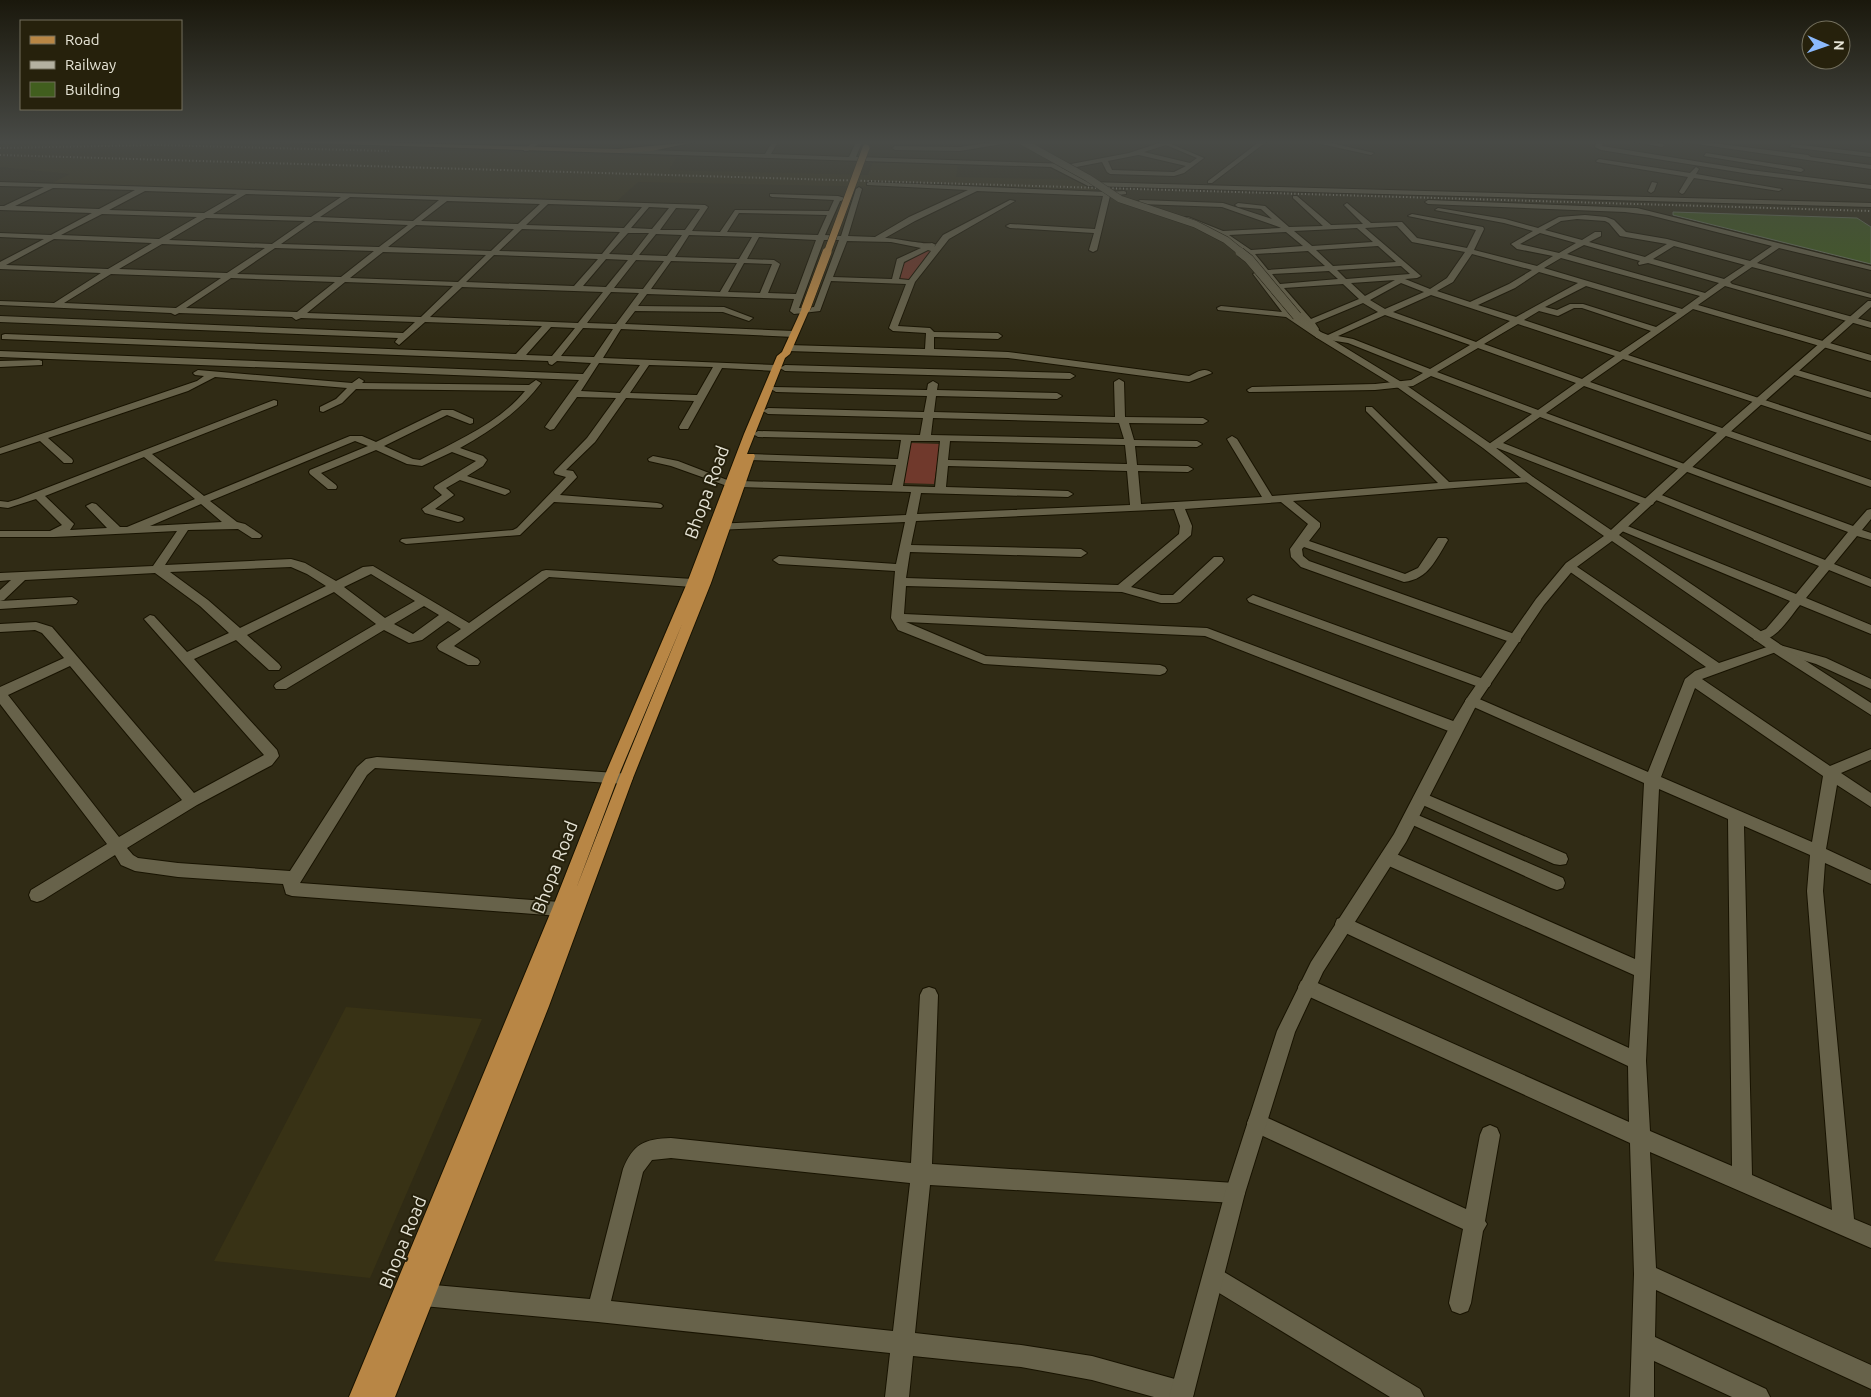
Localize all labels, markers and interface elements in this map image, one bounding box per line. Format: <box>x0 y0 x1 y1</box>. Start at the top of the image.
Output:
legend <box>20 20 182 110</box>
north arrow <box>1801 20 1851 70</box>
text: Road <box>65 31 100 48</box>
text: N <box>1831 40 1847 51</box>
text: Railway <box>65 56 116 73</box>
text: Building <box>65 81 120 98</box>
street label: Bhopa Road <box>680 443 732 541</box>
street label: Bhopa Road <box>527 818 581 916</box>
street label: Bhopa Road <box>374 1193 430 1291</box>

